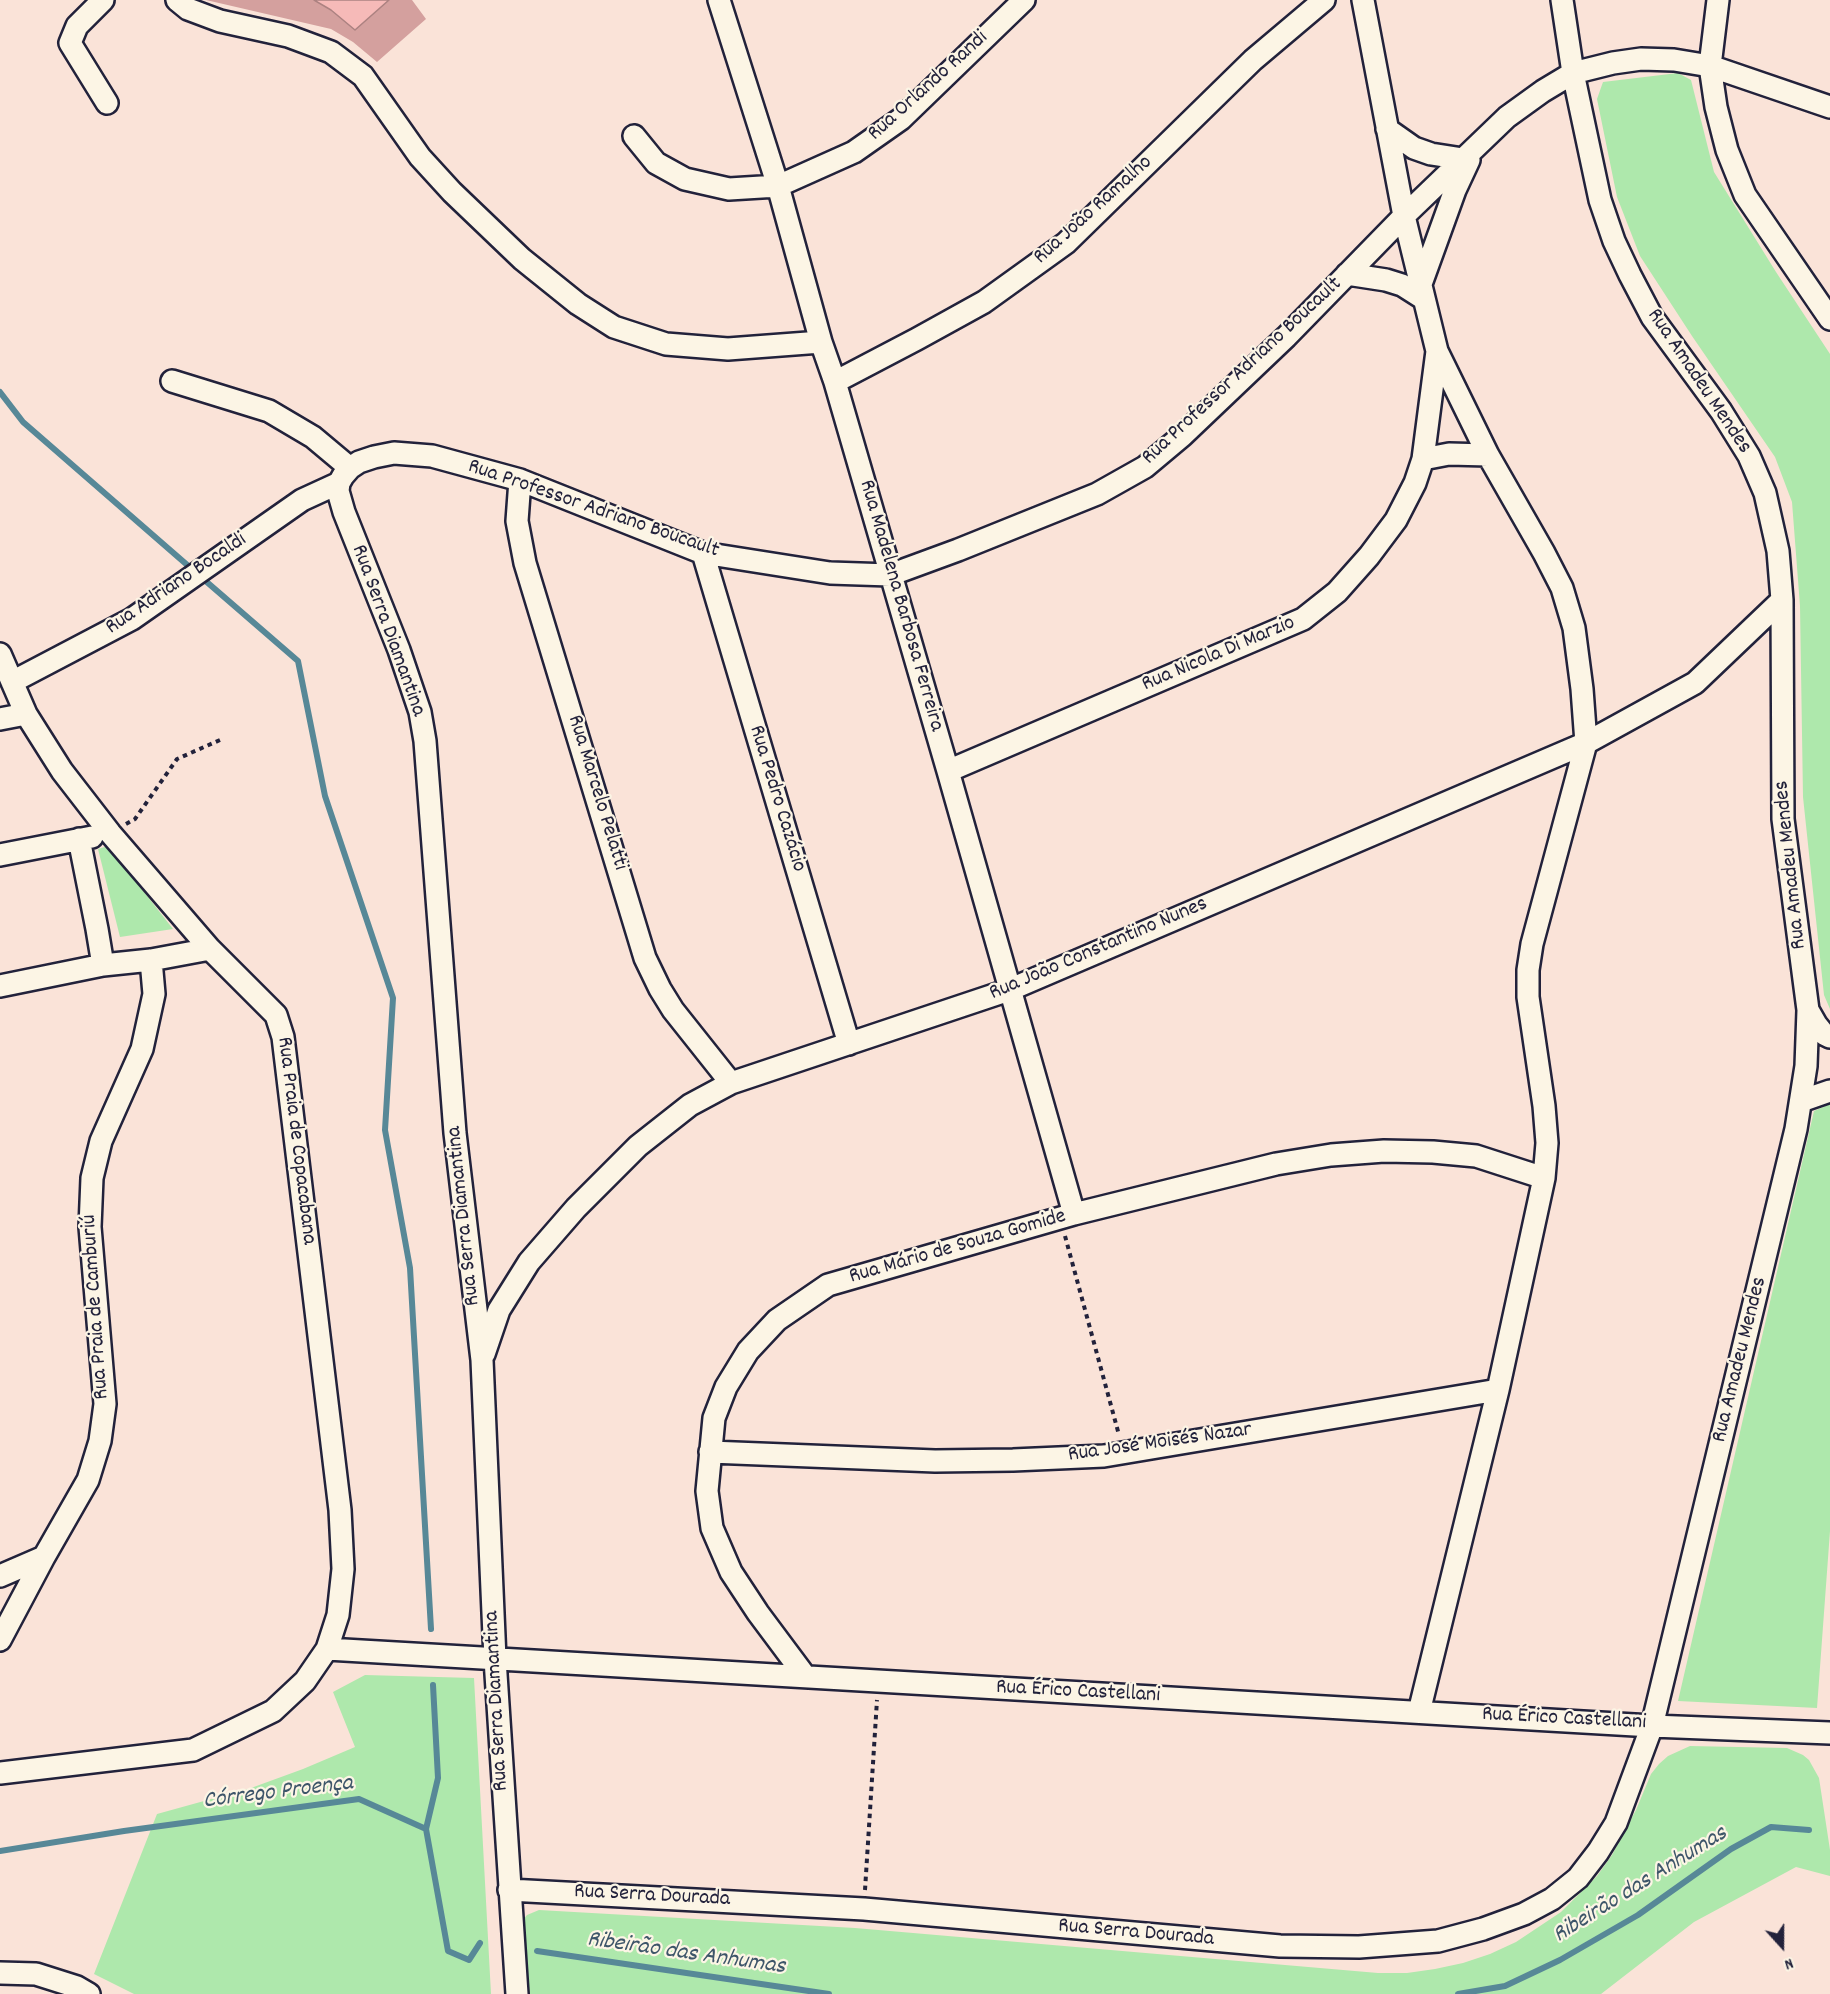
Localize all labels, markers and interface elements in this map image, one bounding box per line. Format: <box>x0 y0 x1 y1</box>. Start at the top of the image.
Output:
street label: Rua Orlando Randi <box>863 26 995 148</box>
street label: Rua João Ramalho <box>1029 151 1159 271</box>
street label: Rua Professor Adriano Boucault <box>1137 272 1349 472</box>
street label: Rua Amadeu Mendes <box>1640 304 1756 460</box>
street label: Rua Professor Adriano Boucault <box>464 455 722 565</box>
street label: Rua Madelena Barbosa Ferreira <box>851 477 949 735</box>
street label: Rua Adriano Bocaldi <box>101 528 253 642</box>
street label: Rua Serra Diamantina <box>344 542 430 720</box>
street label: Rua Nicola Di Marzio <box>1139 611 1299 699</box>
street label: Rua Marcelo Pelatti <box>560 712 632 874</box>
street label: Rua Pedro Cazácio <box>741 723 811 875</box>
street label: Rua Amadeu Mendes <box>1770 779 1814 951</box>
street label: Rua João Constantino Nunes <box>986 892 1212 1008</box>
street label: Rua Praia de Copacabana <box>269 1036 321 1246</box>
street label: Rua Serra Diamantina <box>442 1125 488 1307</box>
street label: Rua Mário de Souza Gomide <box>847 1204 1069 1292</box>
street label: Rua Praia de Camburiú <box>77 1214 117 1400</box>
street label: Rua Amadeu Mendes <box>1708 1275 1774 1445</box>
street label: Rua José Moisés Nazar <box>1067 1418 1253 1470</box>
street label: Rua Serra Diamantina <box>480 1610 516 1792</box>
street label: Rua Érico Castellani <box>995 1676 1161 1710</box>
street label: Rua Érico Castellani <box>1481 1703 1647 1737</box>
water label: Córrego Proença <box>201 1771 355 1817</box>
water label: Ribeirão das Anhumas <box>1549 1821 1733 1951</box>
street label: Rua Serra Dourada <box>573 1880 731 1914</box>
street label: Rua Serra Dourada <box>1057 1914 1215 1954</box>
north arrow <box>1752 1916 1812 1976</box>
water label: Ribeirão das Anhumas <box>585 1927 787 1983</box>
text: N <box>1781 1951 1796 1975</box>

